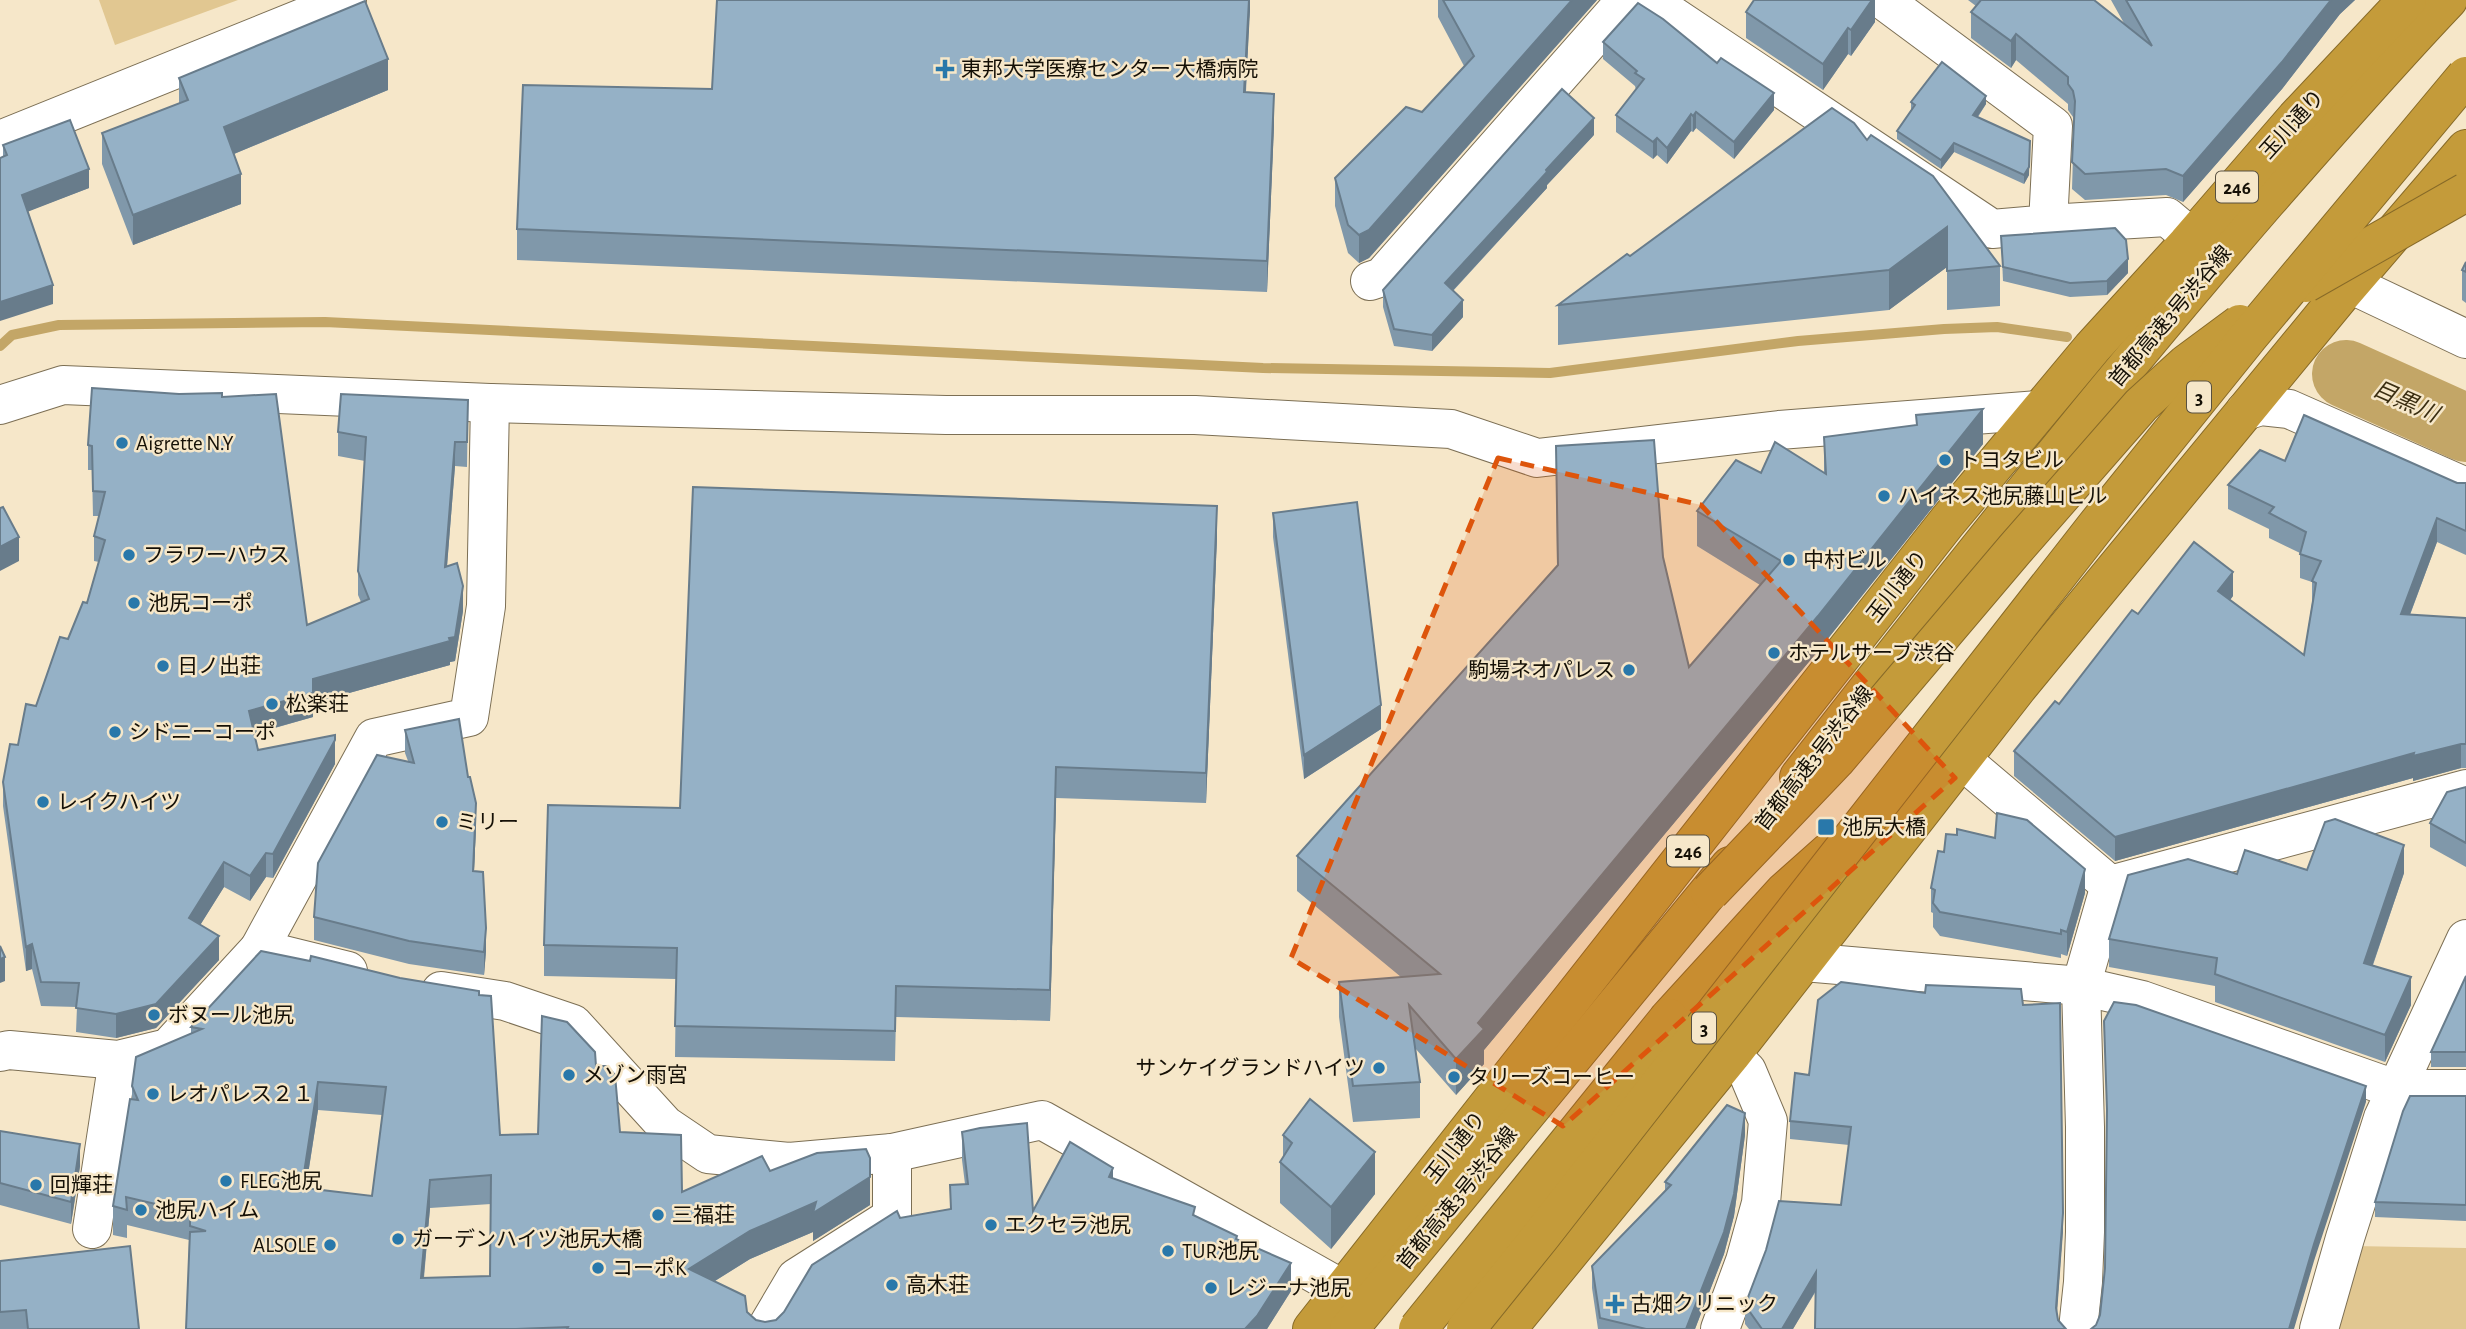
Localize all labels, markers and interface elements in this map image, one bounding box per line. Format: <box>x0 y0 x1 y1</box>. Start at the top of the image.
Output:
place label: 東邦大学医療センター 大橋病院 <box>961 58 1258 80</box>
marker: 東邦大学医療センター 大橋病院 <box>935 59 955 79</box>
street label: 玉川通り <box>2256 85 2328 163</box>
road number: 246 <box>2216 172 2258 202</box>
street label: 首都高速3号渋谷線 <box>2105 241 2235 391</box>
water label: 目黒川 <box>2369 377 2445 428</box>
road number: 3 <box>2187 382 2211 412</box>
place label: Aigrette N.Y <box>136 433 234 454</box>
marker: Aigrette N.Y <box>114 435 130 451</box>
place label: トヨタビル <box>1959 449 2064 471</box>
marker: トヨタビル <box>1937 452 1953 468</box>
place label: ハイネス池尻藤山ビル <box>1898 485 2108 507</box>
marker: ハイネス池尻藤山ビル <box>1876 488 1892 504</box>
place label: フラワーハウス <box>143 545 290 566</box>
street label: 玉川通り <box>1862 546 1932 626</box>
marker: フラワーハウス <box>121 547 137 563</box>
place label: 中村ビル <box>1803 549 1887 571</box>
marker: 中村ビル <box>1781 552 1797 568</box>
place label: 池尻コーポ <box>148 592 253 614</box>
marker: 池尻コーポ <box>126 595 142 611</box>
place label: ホテルサーブ渋谷 <box>1788 641 1955 664</box>
marker: ホテルサーブ渋谷 <box>1766 645 1782 661</box>
place label: 日ノ出荘 <box>177 655 261 677</box>
marker: 日ノ出荘 <box>155 658 171 674</box>
place label: 駒場ネオパレス <box>1468 659 1615 681</box>
marker: 駒場ネオパレス <box>1621 662 1637 678</box>
street label: 首都高速3号渋谷線 <box>1751 682 1877 834</box>
place label: 松楽荘 <box>286 693 349 715</box>
marker: 松楽荘 <box>264 696 280 712</box>
place label: シドニーコーポ <box>129 721 276 743</box>
marker: シドニーコーポ <box>107 724 123 740</box>
place label: レイクハイツ <box>57 791 181 813</box>
marker: レイクハイツ <box>35 794 51 810</box>
place label: ミリー <box>456 812 519 833</box>
marker: ミリー <box>434 814 450 830</box>
place label: 池尻大橋 <box>1842 816 1926 838</box>
marker: 池尻大橋 <box>1816 817 1836 837</box>
road number: 246 <box>1667 836 1709 866</box>
place label: ボヌール池尻 <box>168 1004 294 1026</box>
marker: ボヌール池尻 <box>146 1007 162 1023</box>
road number: 3 <box>1692 1012 1716 1044</box>
place label: サンケイグランドハイツ <box>1135 1057 1365 1079</box>
marker: サンケイグランドハイツ <box>1371 1060 1387 1076</box>
place label: メゾン雨宮 <box>583 1064 688 1086</box>
place label: タリーズコーヒー <box>1468 1065 1635 1088</box>
marker: メゾン雨宮 <box>561 1067 577 1083</box>
marker: タリーズコーヒー <box>1446 1069 1462 1085</box>
place label: レオパレス２１ <box>167 1083 314 1105</box>
marker: レオパレス２１ <box>145 1086 161 1102</box>
street label: 玉川通り <box>1420 1107 1490 1187</box>
street label: 首都高速3号渋谷線 <box>1393 1122 1521 1274</box>
place label: FLEG池尻 <box>240 1170 322 1192</box>
marker: FLEG池尻 <box>218 1173 234 1189</box>
place label: 回輝荘 <box>50 1174 113 1196</box>
marker: 回輝荘 <box>28 1177 44 1193</box>
place label: 池尻ハイム <box>155 1199 259 1221</box>
marker: 池尻ハイム <box>133 1202 149 1218</box>
place label: 三福荘 <box>672 1204 735 1226</box>
marker: 三福荘 <box>650 1207 666 1223</box>
place label: エクセラ池尻 <box>1005 1214 1131 1236</box>
marker: エクセラ池尻 <box>983 1217 999 1233</box>
place label: ガーデンハイツ池尻大橋 <box>412 1228 643 1250</box>
marker: ガーデンハイツ池尻大橋 <box>390 1231 406 1247</box>
place label: ALSOLE <box>253 1235 316 1256</box>
marker: ALSOLE <box>322 1237 338 1253</box>
place label: TUR池尻 <box>1182 1240 1259 1262</box>
marker: TUR池尻 <box>1160 1243 1176 1259</box>
place label: コーポK <box>612 1257 687 1279</box>
marker: コーポK <box>590 1260 606 1276</box>
place label: 高木荘 <box>906 1274 969 1296</box>
marker: 高木荘 <box>884 1277 900 1293</box>
place label: レジーナ池尻 <box>1225 1277 1351 1299</box>
marker: レジーナ池尻 <box>1203 1280 1219 1296</box>
place label: 古畑クリニック <box>1631 1293 1778 1315</box>
marker: 古畑クリニック <box>1605 1294 1625 1314</box>

